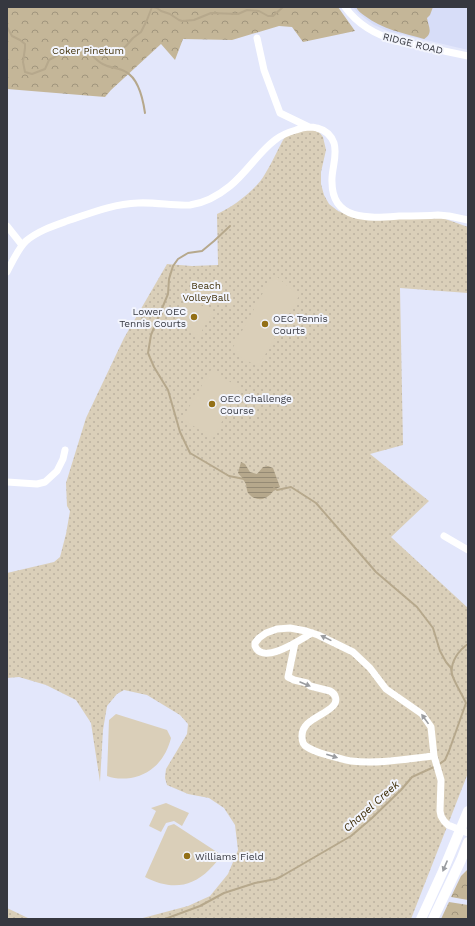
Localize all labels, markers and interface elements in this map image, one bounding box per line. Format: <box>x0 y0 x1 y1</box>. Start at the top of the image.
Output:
street label: RIDGE ROAD <box>382 31 444 56</box>
park label: Coker Pinetum <box>52 45 124 56</box>
park label: Beach VolleyBall <box>182 280 230 303</box>
place label: Lower OEC Tennis Courts <box>119 306 186 329</box>
marker: Lower OEC Tennis Courts <box>189 312 199 322</box>
place label: OEC Tennis Courts <box>273 313 328 336</box>
marker: OEC Tennis Courts <box>260 319 270 329</box>
place label: OEC Challenge Course <box>220 393 292 416</box>
marker: OEC Challenge Course <box>207 399 217 409</box>
one-way arrow <box>320 635 331 641</box>
one-way arrow <box>300 681 311 687</box>
one-way arrow <box>421 714 429 725</box>
one-way arrow <box>326 753 338 759</box>
water label: Chapel Creek <box>341 777 403 835</box>
marker: Williams Field <box>182 851 192 861</box>
place label: Williams Field <box>195 851 264 862</box>
one-way arrow <box>442 860 448 872</box>

